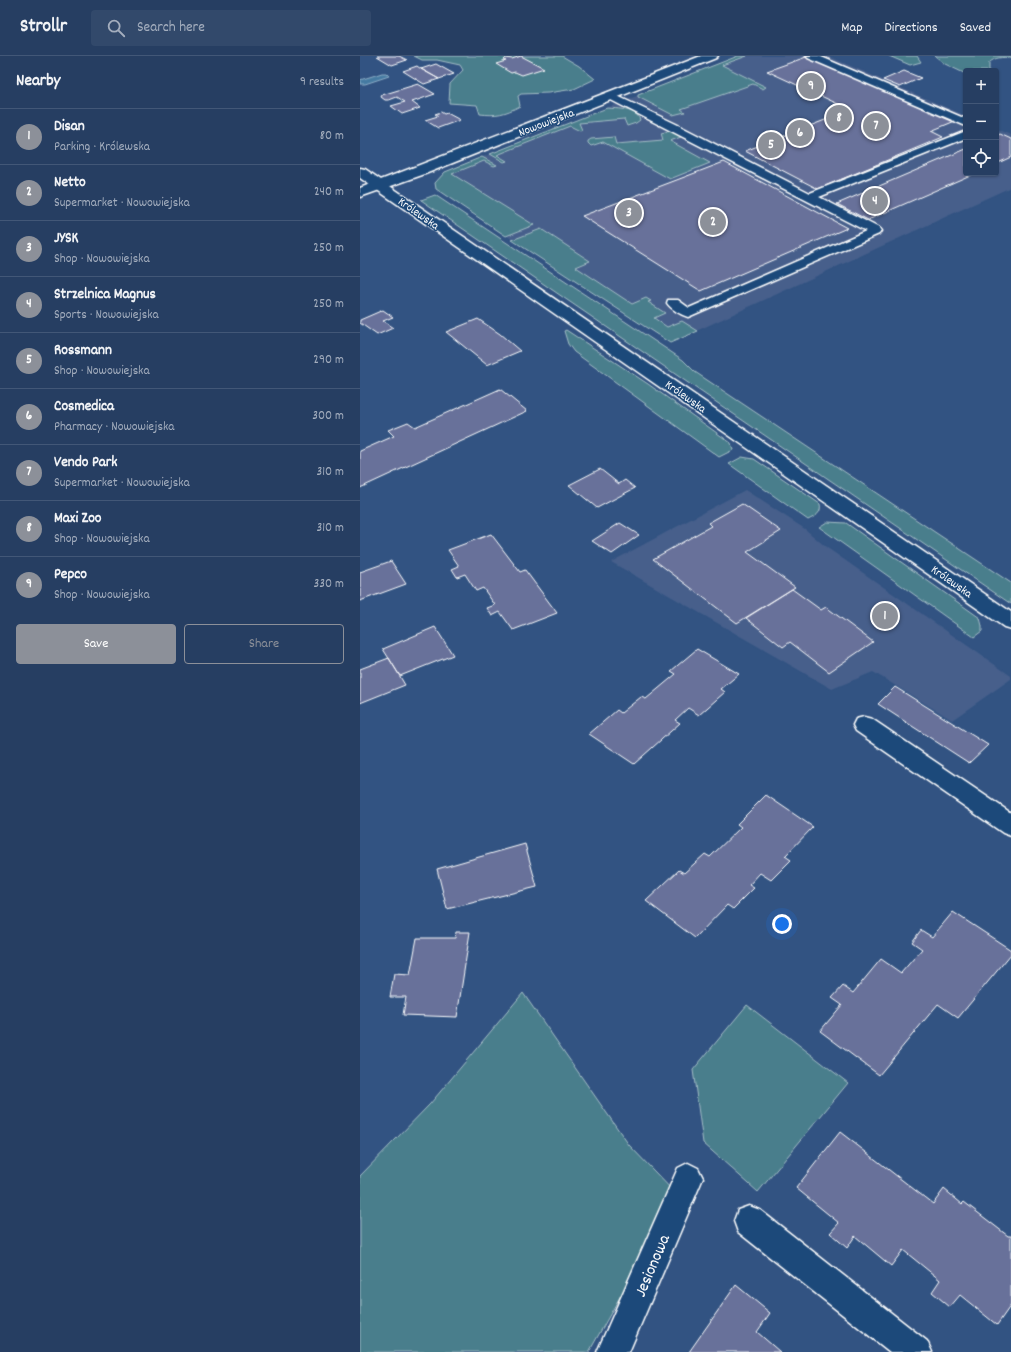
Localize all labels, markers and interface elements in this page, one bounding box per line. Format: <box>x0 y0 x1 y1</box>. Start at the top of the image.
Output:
search box <box>91 10 371 46</box>
text: Strollr <box>20 14 67 41</box>
icon: search <box>105 17 127 39</box>
text: Search here <box>137 17 205 39</box>
text: Map <box>841 18 863 38</box>
text: Directions <box>885 18 938 38</box>
text: Saved <box>960 18 991 38</box>
map controls <box>963 68 999 176</box>
button: + <box>963 68 999 104</box>
text: Nearby <box>16 70 60 94</box>
pin: 9 <box>798 71 824 101</box>
text: 9 results <box>300 73 344 92</box>
pin: 8 <box>826 103 852 133</box>
button: − <box>963 104 999 140</box>
street label: Nowowiejska <box>516 105 577 142</box>
pin: 7 <box>863 111 889 141</box>
text: Disan <box>54 116 85 138</box>
pin: 6 <box>787 118 813 148</box>
text: 1 <box>28 127 30 146</box>
text: 80 m <box>320 127 344 146</box>
pin: 5 <box>758 130 784 160</box>
text: Parking · Królewska <box>54 138 150 157</box>
button: locate <box>963 140 999 176</box>
text: Netto <box>54 172 86 194</box>
text: 2 <box>26 183 32 202</box>
text: 240 m <box>314 183 344 202</box>
pin: 4 <box>862 186 888 216</box>
text: Supermarket · Nowowiejska <box>54 194 190 213</box>
street label: Królewska <box>394 194 442 235</box>
pin: 3 <box>616 198 642 228</box>
pin: 2 <box>700 207 726 237</box>
text: JYSK <box>54 228 79 250</box>
text: 3 <box>26 239 32 258</box>
text: 250 m <box>313 239 344 258</box>
text: Shop · Nowowiejska <box>54 250 150 269</box>
text: Strzelnica Magnus <box>54 284 156 306</box>
text: 4 <box>26 295 32 314</box>
text: 250 m <box>313 295 344 314</box>
text: Sports · Nowowiejska <box>54 306 159 325</box>
text: Rossmann <box>54 340 112 362</box>
text: 5 <box>26 351 32 370</box>
text: 290 m <box>313 351 344 370</box>
text: Shop · Nowowiejska <box>54 362 150 381</box>
street label: Królewska <box>661 377 709 418</box>
text: Cosmedica <box>54 396 114 418</box>
text: 6 <box>26 407 32 426</box>
text: 300 m <box>312 407 344 426</box>
text: Pharmacy · Nowowiejska <box>54 418 174 437</box>
text: Vendo Park <box>54 452 117 474</box>
text: 7 <box>27 463 31 482</box>
text: 310 m <box>316 463 344 482</box>
text: Supermarket · Nowowiejska <box>54 474 190 493</box>
text: Maxi Zoo <box>54 508 102 530</box>
text: 8 <box>26 519 32 538</box>
text: 310 m <box>316 519 344 538</box>
text: Shop · Nowowiejska <box>54 530 150 549</box>
street label: Królewska <box>927 562 975 603</box>
text: Pepco <box>54 564 87 586</box>
text: 9 <box>26 575 32 594</box>
text: 330 m <box>313 575 344 594</box>
text: Shop · Nowowiejska <box>54 586 150 605</box>
pin: 1 <box>872 601 898 631</box>
button: Save <box>16 624 176 664</box>
button: Share <box>184 624 344 664</box>
your location <box>772 914 792 934</box>
street label: Jesionowa <box>630 1230 678 1301</box>

